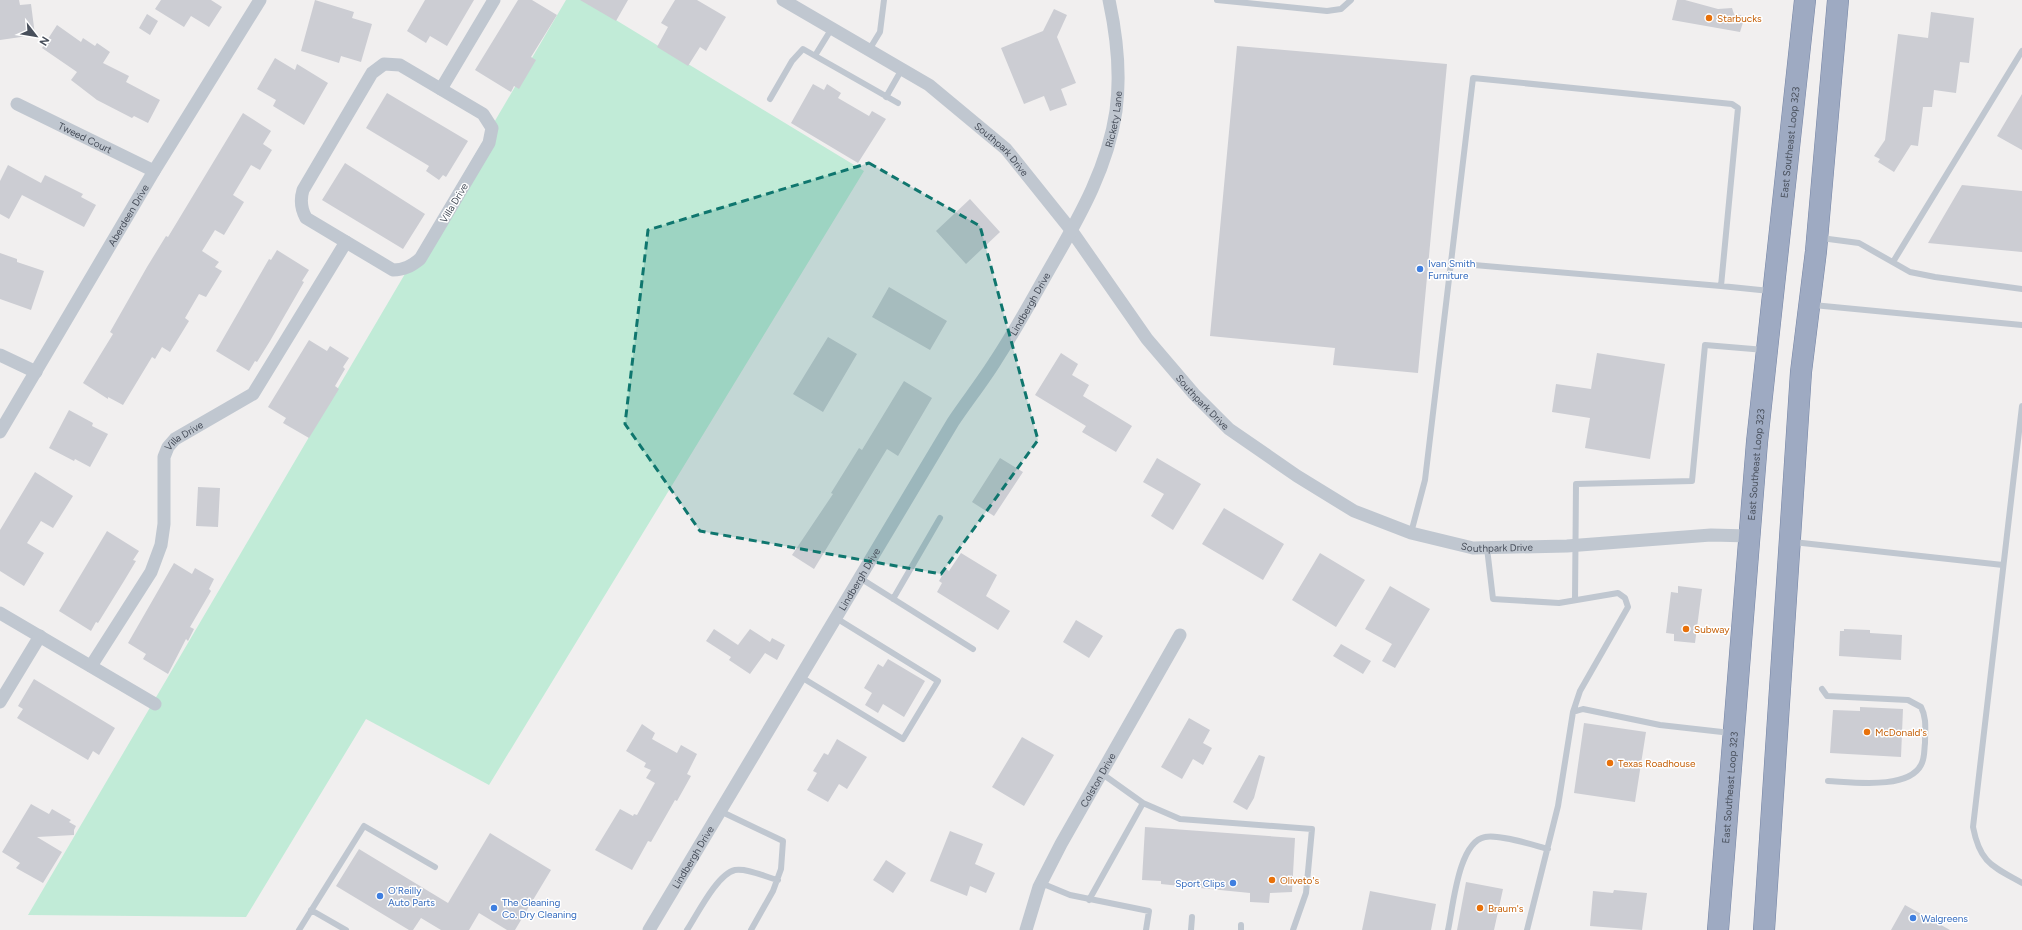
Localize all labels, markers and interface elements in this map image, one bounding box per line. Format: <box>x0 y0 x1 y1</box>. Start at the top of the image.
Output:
place label: Starbucks <box>1717 12 1762 25</box>
marker: Starbucks <box>1704 13 1714 23</box>
north arrow <box>16 16 56 56</box>
text: N <box>36 34 52 48</box>
street label: East Southeast Loop 323 <box>1777 86 1802 199</box>
street label: Rickety Lane <box>1102 90 1124 149</box>
street label: Tweed Court <box>56 119 114 156</box>
street label: Southpark Drive <box>972 119 1032 179</box>
street label: Villa Drive <box>437 180 471 225</box>
street label: Aberdeen Drive <box>105 181 152 248</box>
place label: Ivan Smith Furniture <box>1428 257 1476 282</box>
marker: Ivan Smith Furniture <box>1415 264 1425 274</box>
street label: Lindbergh Drive <box>1006 269 1053 338</box>
street label: Southpark Drive <box>1173 371 1233 433</box>
street label: East Southeast Loop 323 <box>1744 408 1767 521</box>
street label: Villa Drive <box>161 417 206 453</box>
street label: Southpark Drive <box>1460 539 1534 554</box>
street label: Lindbergh Drive <box>835 545 883 613</box>
place label: Subway <box>1694 623 1730 636</box>
marker: Subway <box>1681 624 1691 634</box>
place label: McDonald's <box>1875 726 1927 739</box>
marker: McDonald's <box>1862 727 1872 737</box>
street label: East Southeast Loop 323 <box>1718 731 1740 844</box>
street label: Colston Drive <box>1077 750 1118 809</box>
place label: Texas Roadhouse <box>1618 757 1696 770</box>
marker: Texas Roadhouse <box>1605 758 1615 768</box>
street label: Lindbergh Drive <box>669 823 717 891</box>
place label: Oliveto's <box>1280 874 1319 887</box>
marker: Oliveto's <box>1267 875 1277 885</box>
place label: Sport Clips <box>1175 877 1225 890</box>
marker: Sport Clips <box>1228 878 1238 888</box>
place label: O'Reilly Auto Parts <box>388 884 435 909</box>
marker: O'Reilly Auto Parts <box>375 891 385 901</box>
place label: The Cleaning Co. Dry Cleaning <box>502 896 577 921</box>
place label: Braum's <box>1488 902 1524 915</box>
marker: The Cleaning Co. Dry Cleaning <box>489 903 499 913</box>
marker: Braum's <box>1475 903 1485 913</box>
place label: Walgreens <box>1921 912 1968 925</box>
marker: Walgreens <box>1908 913 1918 923</box>

